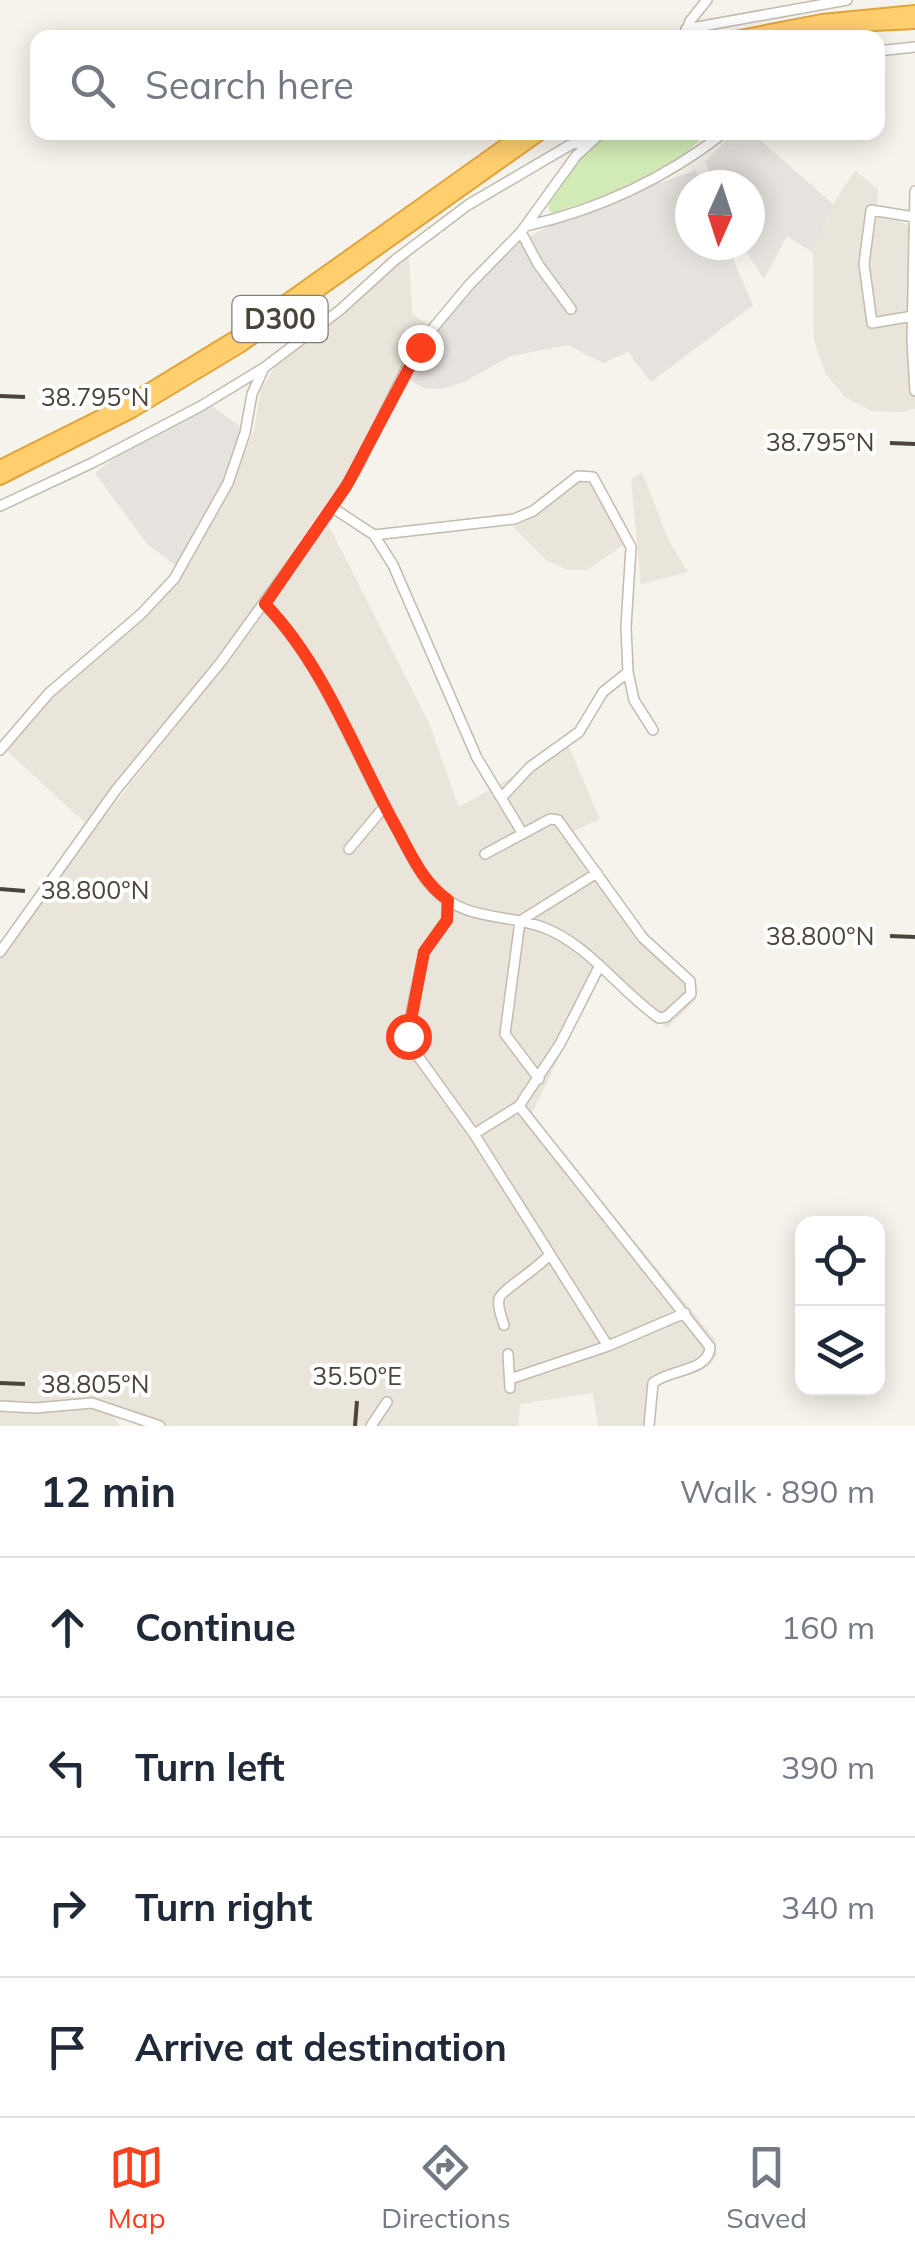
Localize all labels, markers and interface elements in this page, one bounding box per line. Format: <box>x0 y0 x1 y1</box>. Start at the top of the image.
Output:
search box <box>30 30 885 140</box>
icon: search <box>65 58 120 113</box>
text: Search here <box>145 61 354 109</box>
north arrow <box>675 170 765 260</box>
road number: D300 <box>232 296 328 342</box>
route end <box>398 325 444 371</box>
text: 38.795°N <box>41 381 149 412</box>
text: 38.795°N <box>766 426 874 457</box>
text: 38.800°N <box>41 874 149 905</box>
text: 38.800°N <box>766 920 874 951</box>
route start <box>386 1014 432 1060</box>
map controls <box>795 1216 885 1396</box>
button: locate <box>795 1216 885 1306</box>
button: layers <box>795 1306 885 1396</box>
text: 35.50°E <box>312 1360 402 1391</box>
text: 38.805°N <box>41 1368 149 1399</box>
text: 12 min <box>40 1465 176 1518</box>
text: Walk · 890 m <box>680 1471 875 1511</box>
icon: ahead <box>40 1600 95 1655</box>
text: Continue <box>135 1603 296 1651</box>
text: 160 m <box>781 1607 875 1647</box>
icon: left <box>40 1740 95 1795</box>
text: Turn left <box>135 1743 285 1791</box>
text: 390 m <box>781 1747 875 1787</box>
icon: right <box>40 1880 95 1935</box>
text: Turn right <box>135 1883 312 1931</box>
text: 340 m <box>781 1887 875 1927</box>
icon: arrive <box>40 2020 95 2075</box>
text: Arrive at destination <box>135 2023 507 2071</box>
tab: Map <box>108 2140 165 2235</box>
tab: Directions <box>381 2140 511 2235</box>
tab: Saved <box>726 2140 807 2235</box>

